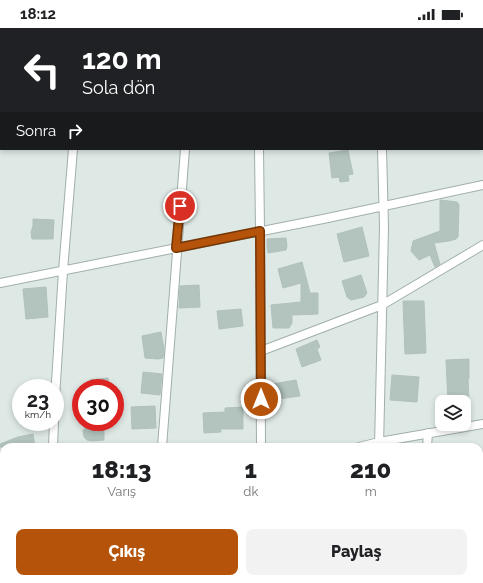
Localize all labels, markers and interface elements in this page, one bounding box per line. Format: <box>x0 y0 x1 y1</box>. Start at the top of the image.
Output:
text: 18:12 <box>20 5 56 23</box>
text: 120 m <box>82 43 162 76</box>
icon: left <box>16 44 68 96</box>
text: Sola dön <box>82 77 155 98</box>
icon: right <box>64 120 86 142</box>
text: Sonra <box>16 122 56 140</box>
pin <box>163 189 197 223</box>
icon: arrive <box>169 195 191 217</box>
position arrow <box>240 378 282 420</box>
speed limit sign: 30 <box>72 379 124 431</box>
text: 23 <box>27 388 49 412</box>
map controls <box>435 395 471 431</box>
button: layers <box>435 395 471 431</box>
text: km/h <box>25 409 51 420</box>
text: 18:13 <box>92 455 151 484</box>
text: 1 <box>245 455 257 484</box>
text: 210 <box>350 455 391 484</box>
text: Varış <box>107 484 136 499</box>
text: dk <box>243 484 258 499</box>
text: m <box>365 484 377 499</box>
button: Çıkış <box>16 529 238 575</box>
button: Paylaş <box>246 529 467 575</box>

